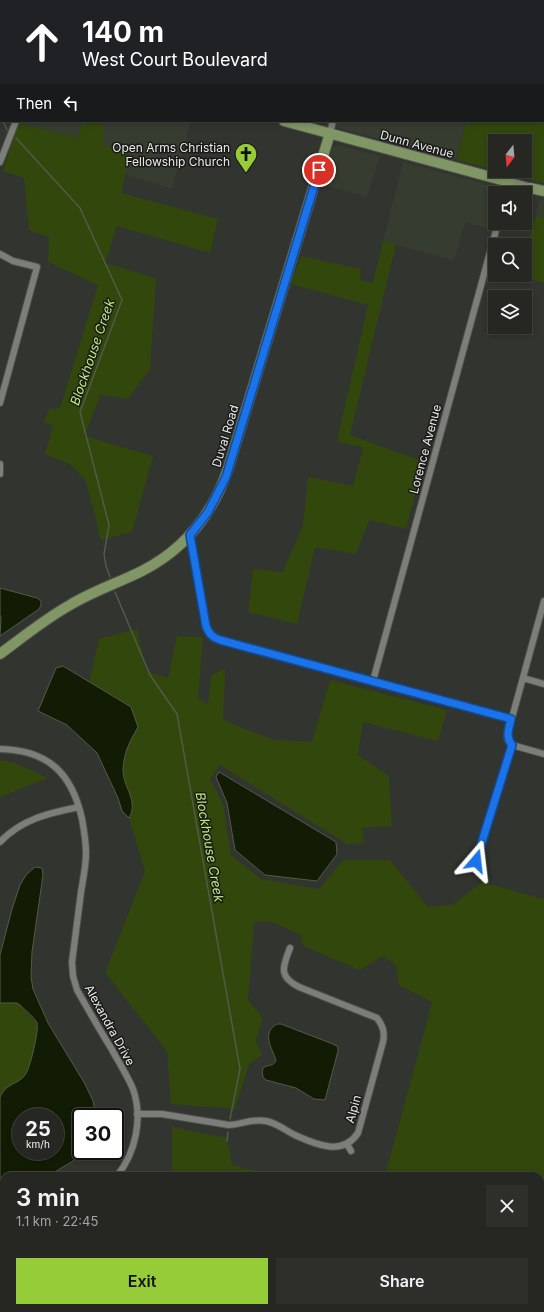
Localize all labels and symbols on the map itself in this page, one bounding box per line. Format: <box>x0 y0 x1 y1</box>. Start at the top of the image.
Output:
street label: Dunn Avenue <box>379 127 455 161</box>
north arrow <box>488 134 532 178</box>
place label: Open Arms Christian Fellowship Church <box>112 140 230 169</box>
church icon: Open Arms Christian Fellowship Church <box>233 141 259 174</box>
pin <box>302 153 336 187</box>
water label: Blockhouse Creek <box>66 296 118 407</box>
street label: Duval Road <box>208 403 242 469</box>
street label: Lorence Avenue <box>406 403 444 495</box>
water label: Blockhouse Creek <box>192 791 228 904</box>
position arrow <box>455 840 497 882</box>
street label: Alexandra Drive <box>82 982 138 1068</box>
street label: Alpin <box>342 1093 364 1125</box>
speed limit sign: 30 <box>72 1108 124 1160</box>

